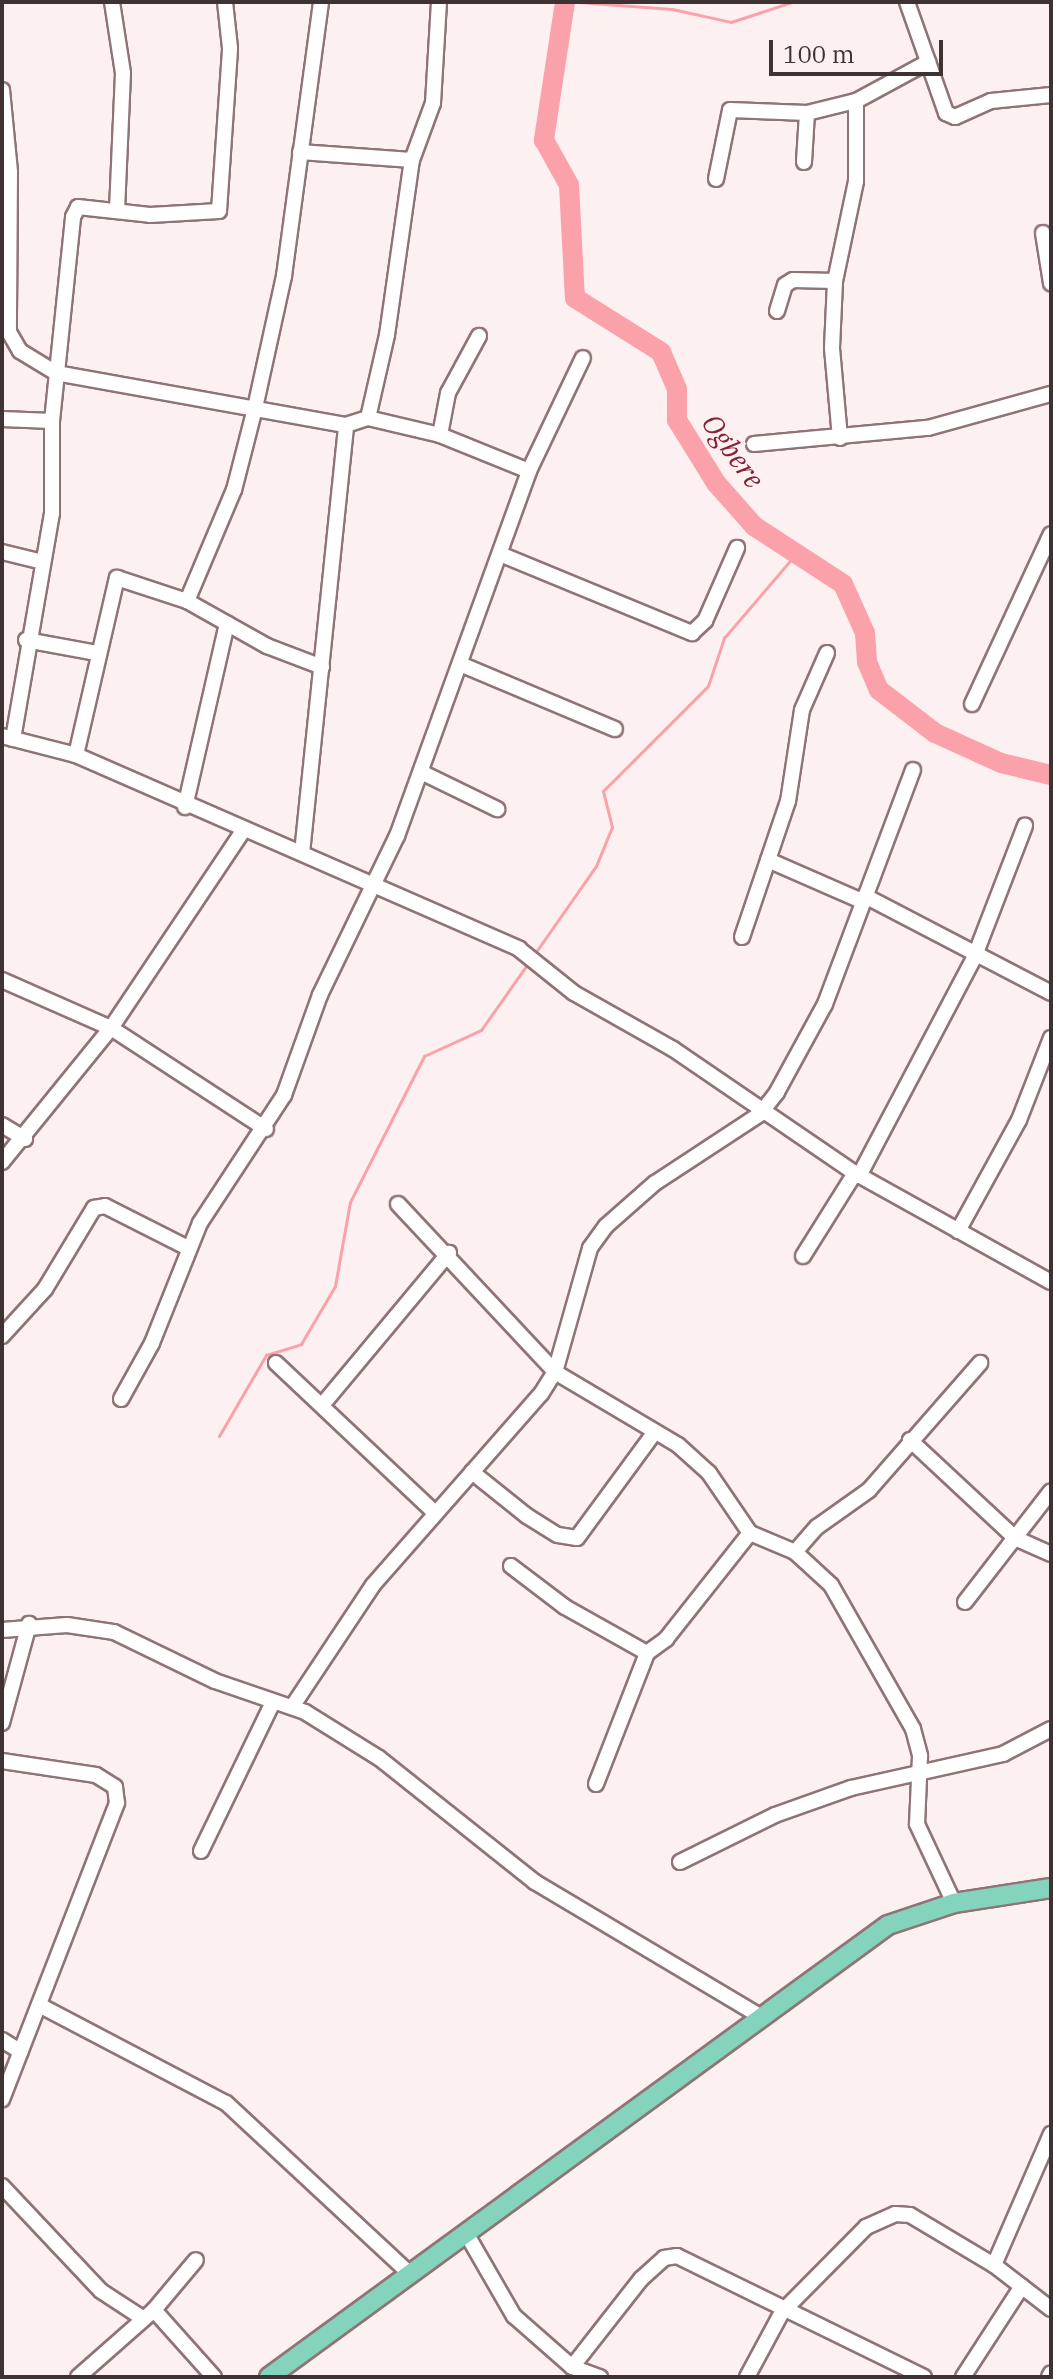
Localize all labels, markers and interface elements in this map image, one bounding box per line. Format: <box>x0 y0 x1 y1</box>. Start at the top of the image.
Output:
scale bar <box>773 24 947 74</box>
text: 100 m <box>783 38 855 70</box>
water label: Ogbere <box>695 407 771 495</box>

